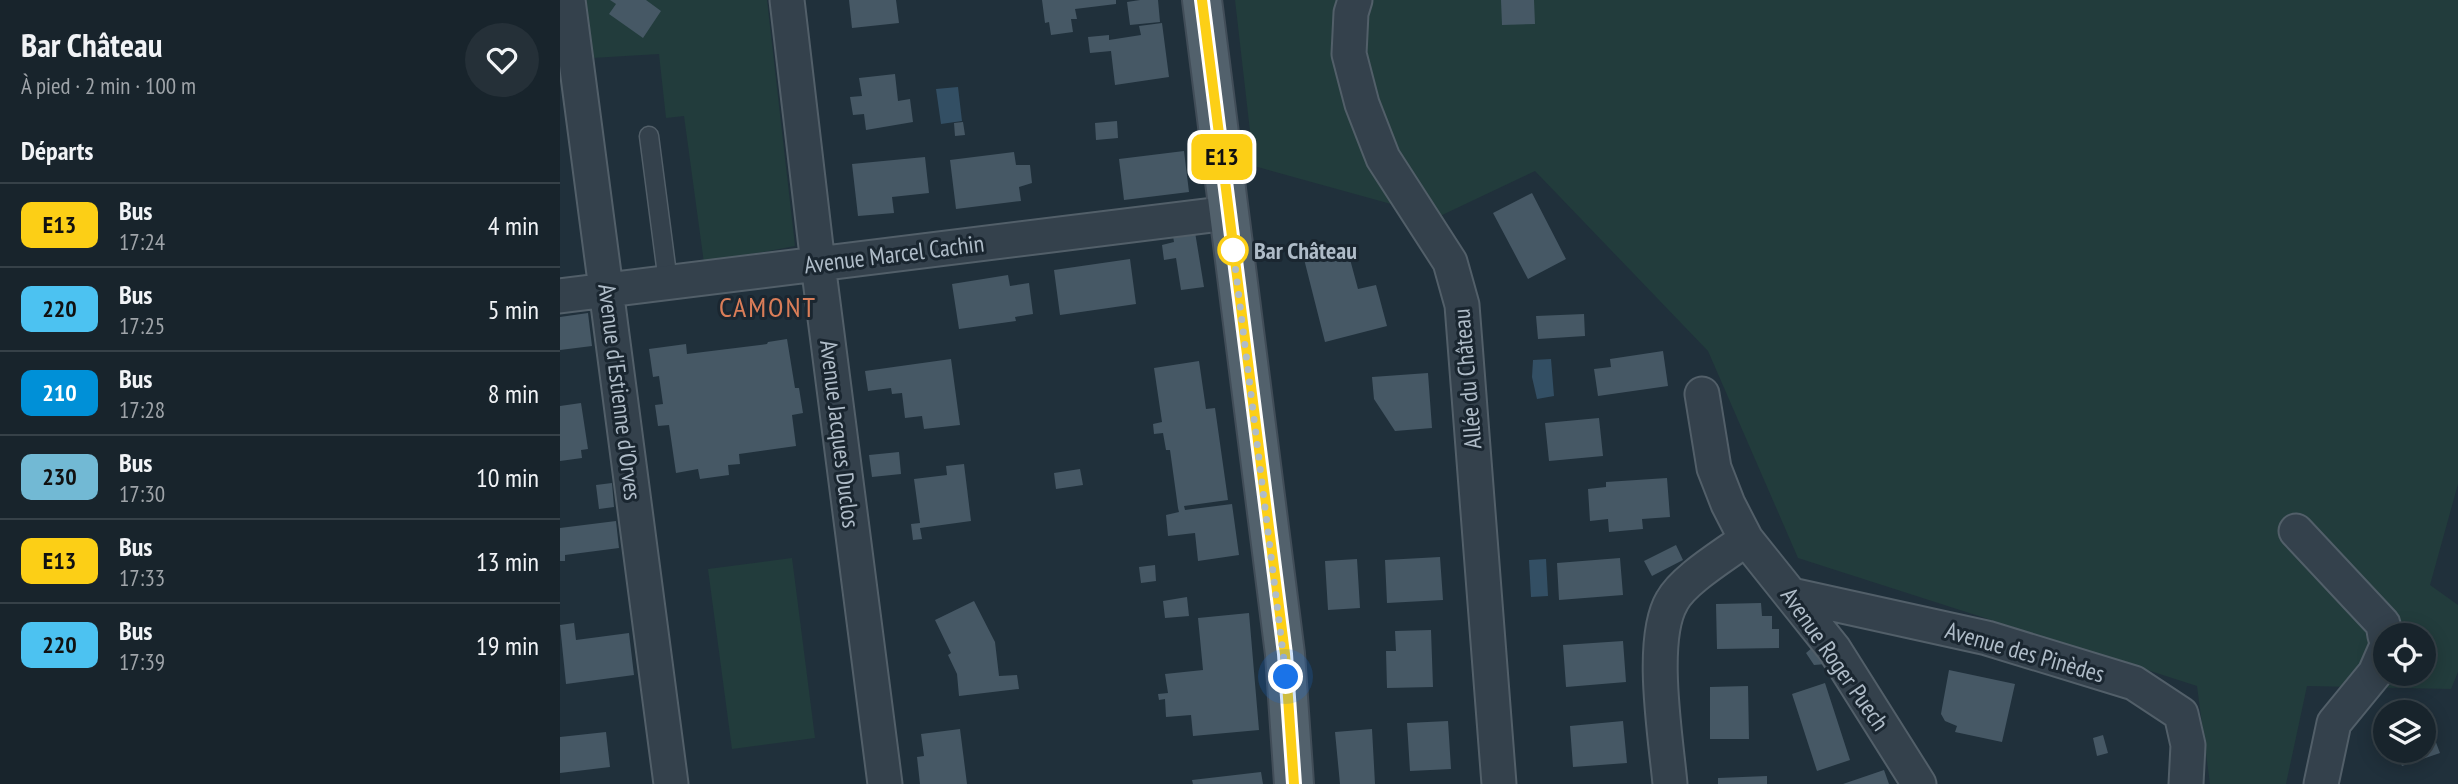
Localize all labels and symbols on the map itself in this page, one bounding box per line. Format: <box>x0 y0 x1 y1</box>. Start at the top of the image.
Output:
line badge: E13 <box>1182 134 1262 180</box>
street label: Avenue Marcel Cachin <box>802 228 986 280</box>
marker: Bar Château <box>1218 235 1248 265</box>
place label: Bar Château <box>1254 235 1357 266</box>
street label: Avenue d'Estienne d'Orves <box>591 282 649 502</box>
district label: CAMONT <box>719 288 817 325</box>
street label: Allée du Château <box>1445 308 1489 450</box>
street label: Avenue Jacques Duclos <box>813 338 867 530</box>
street label: Avenue Roger Puech <box>1774 581 1896 737</box>
street label: Avenue des Pinèdes <box>1942 614 2108 690</box>
your location <box>1268 659 1303 694</box>

